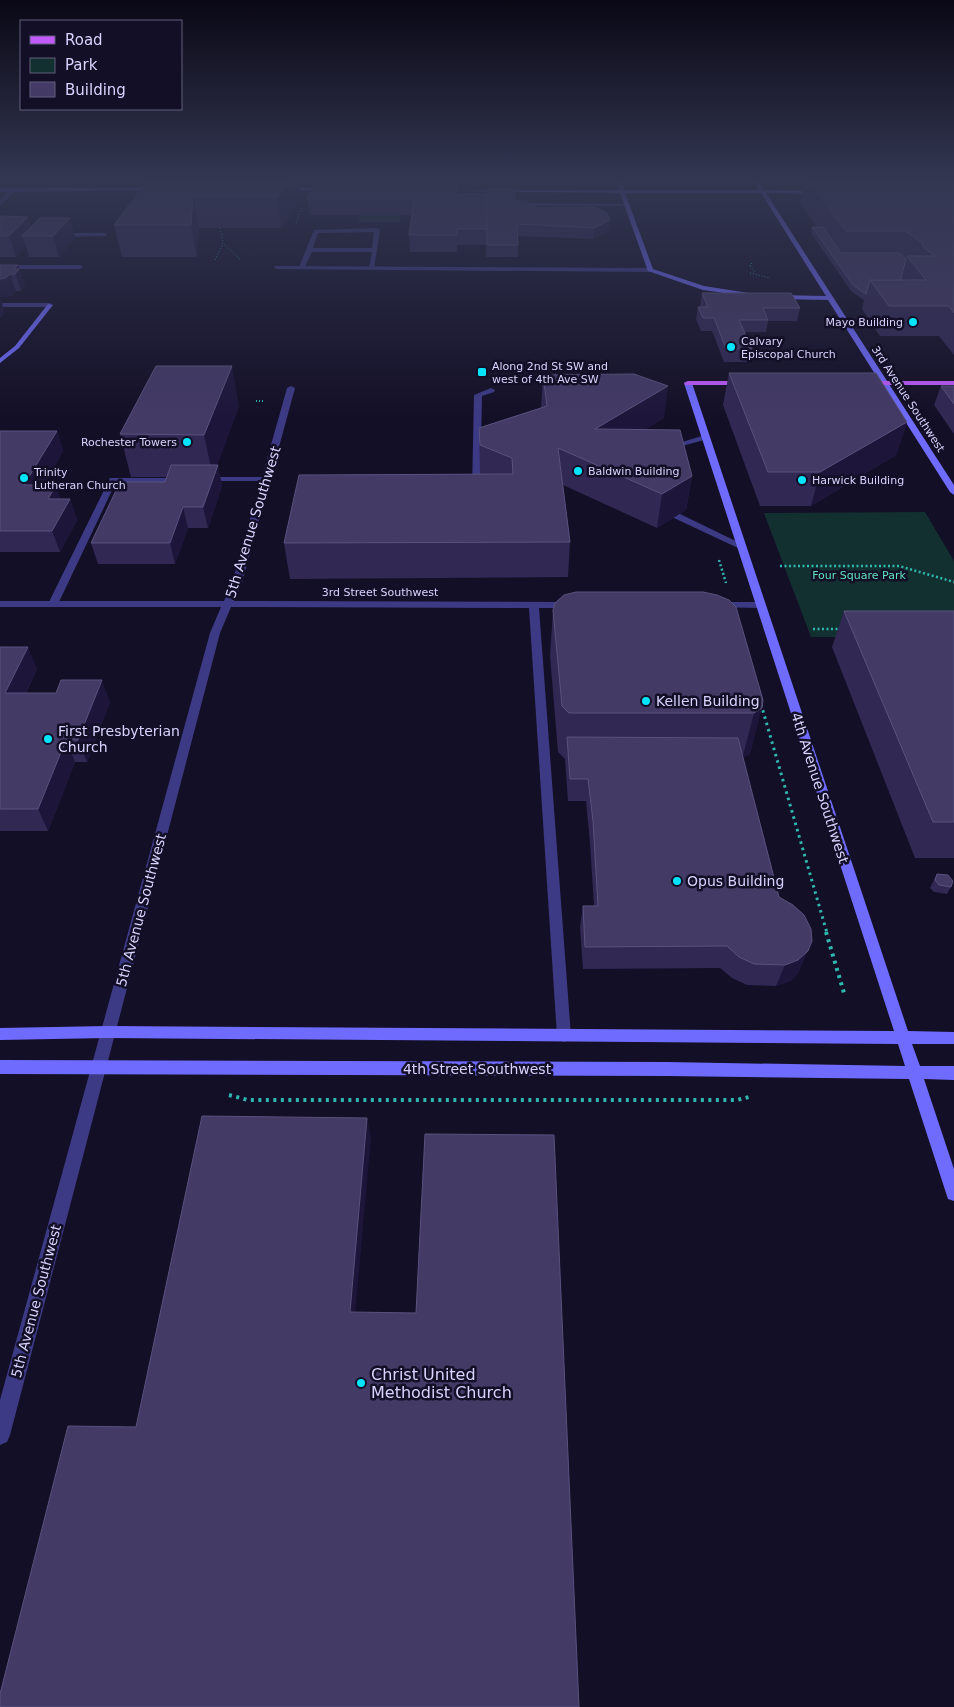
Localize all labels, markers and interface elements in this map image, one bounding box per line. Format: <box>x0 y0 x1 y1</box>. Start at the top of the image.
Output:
legend <box>20 20 182 110</box>
text: Road <box>65 31 103 49</box>
text: Park <box>65 56 98 74</box>
text: Building <box>65 81 126 99</box>
place label: Mayo Building <box>825 316 903 329</box>
marker: Mayo Building <box>907 316 919 328</box>
place label: Calvary Episcopal Church <box>741 335 836 361</box>
marker: Calvary Episcopal Church <box>725 341 737 353</box>
street label: 3rd Avenue Southwest <box>869 343 948 455</box>
place label: Along 2nd St SW and west of 4th Ave SW <box>492 360 608 386</box>
marker: Along 2nd St SW and west of 4th Ave SW <box>476 366 488 378</box>
place label: Rochester Towers <box>81 436 177 449</box>
marker: Rochester Towers <box>181 436 193 448</box>
street label: 5th Avenue Southwest <box>222 444 284 600</box>
marker: Baldwin Building <box>572 465 584 477</box>
place label: Baldwin Building <box>588 465 679 478</box>
place label: Trinity Lutheran Church <box>33 466 126 492</box>
marker: Trinity Lutheran Church <box>18 472 30 484</box>
marker: Harwick Building <box>796 474 808 486</box>
place label: Harwick Building <box>812 474 904 487</box>
park label: Four Square Park <box>812 569 906 582</box>
street label: 3rd Street Southwest <box>322 586 439 599</box>
place label: Kellen Building <box>656 693 760 709</box>
marker: Kellen Building <box>640 695 652 707</box>
street label: 4th Avenue Southwest <box>788 711 852 866</box>
place label: First Presbyterian Church <box>58 723 180 755</box>
marker: First Presbyterian Church <box>42 733 54 745</box>
street label: 5th Avenue Southwest <box>113 831 169 988</box>
place label: Opus Building <box>687 873 784 889</box>
marker: Opus Building <box>671 875 683 887</box>
street label: 4th Street Southwest <box>403 1061 552 1077</box>
street label: 5th Avenue Southwest <box>8 1222 64 1379</box>
place label: Christ United Methodist Church <box>371 1365 512 1402</box>
marker: Christ United Methodist Church <box>355 1377 367 1389</box>

